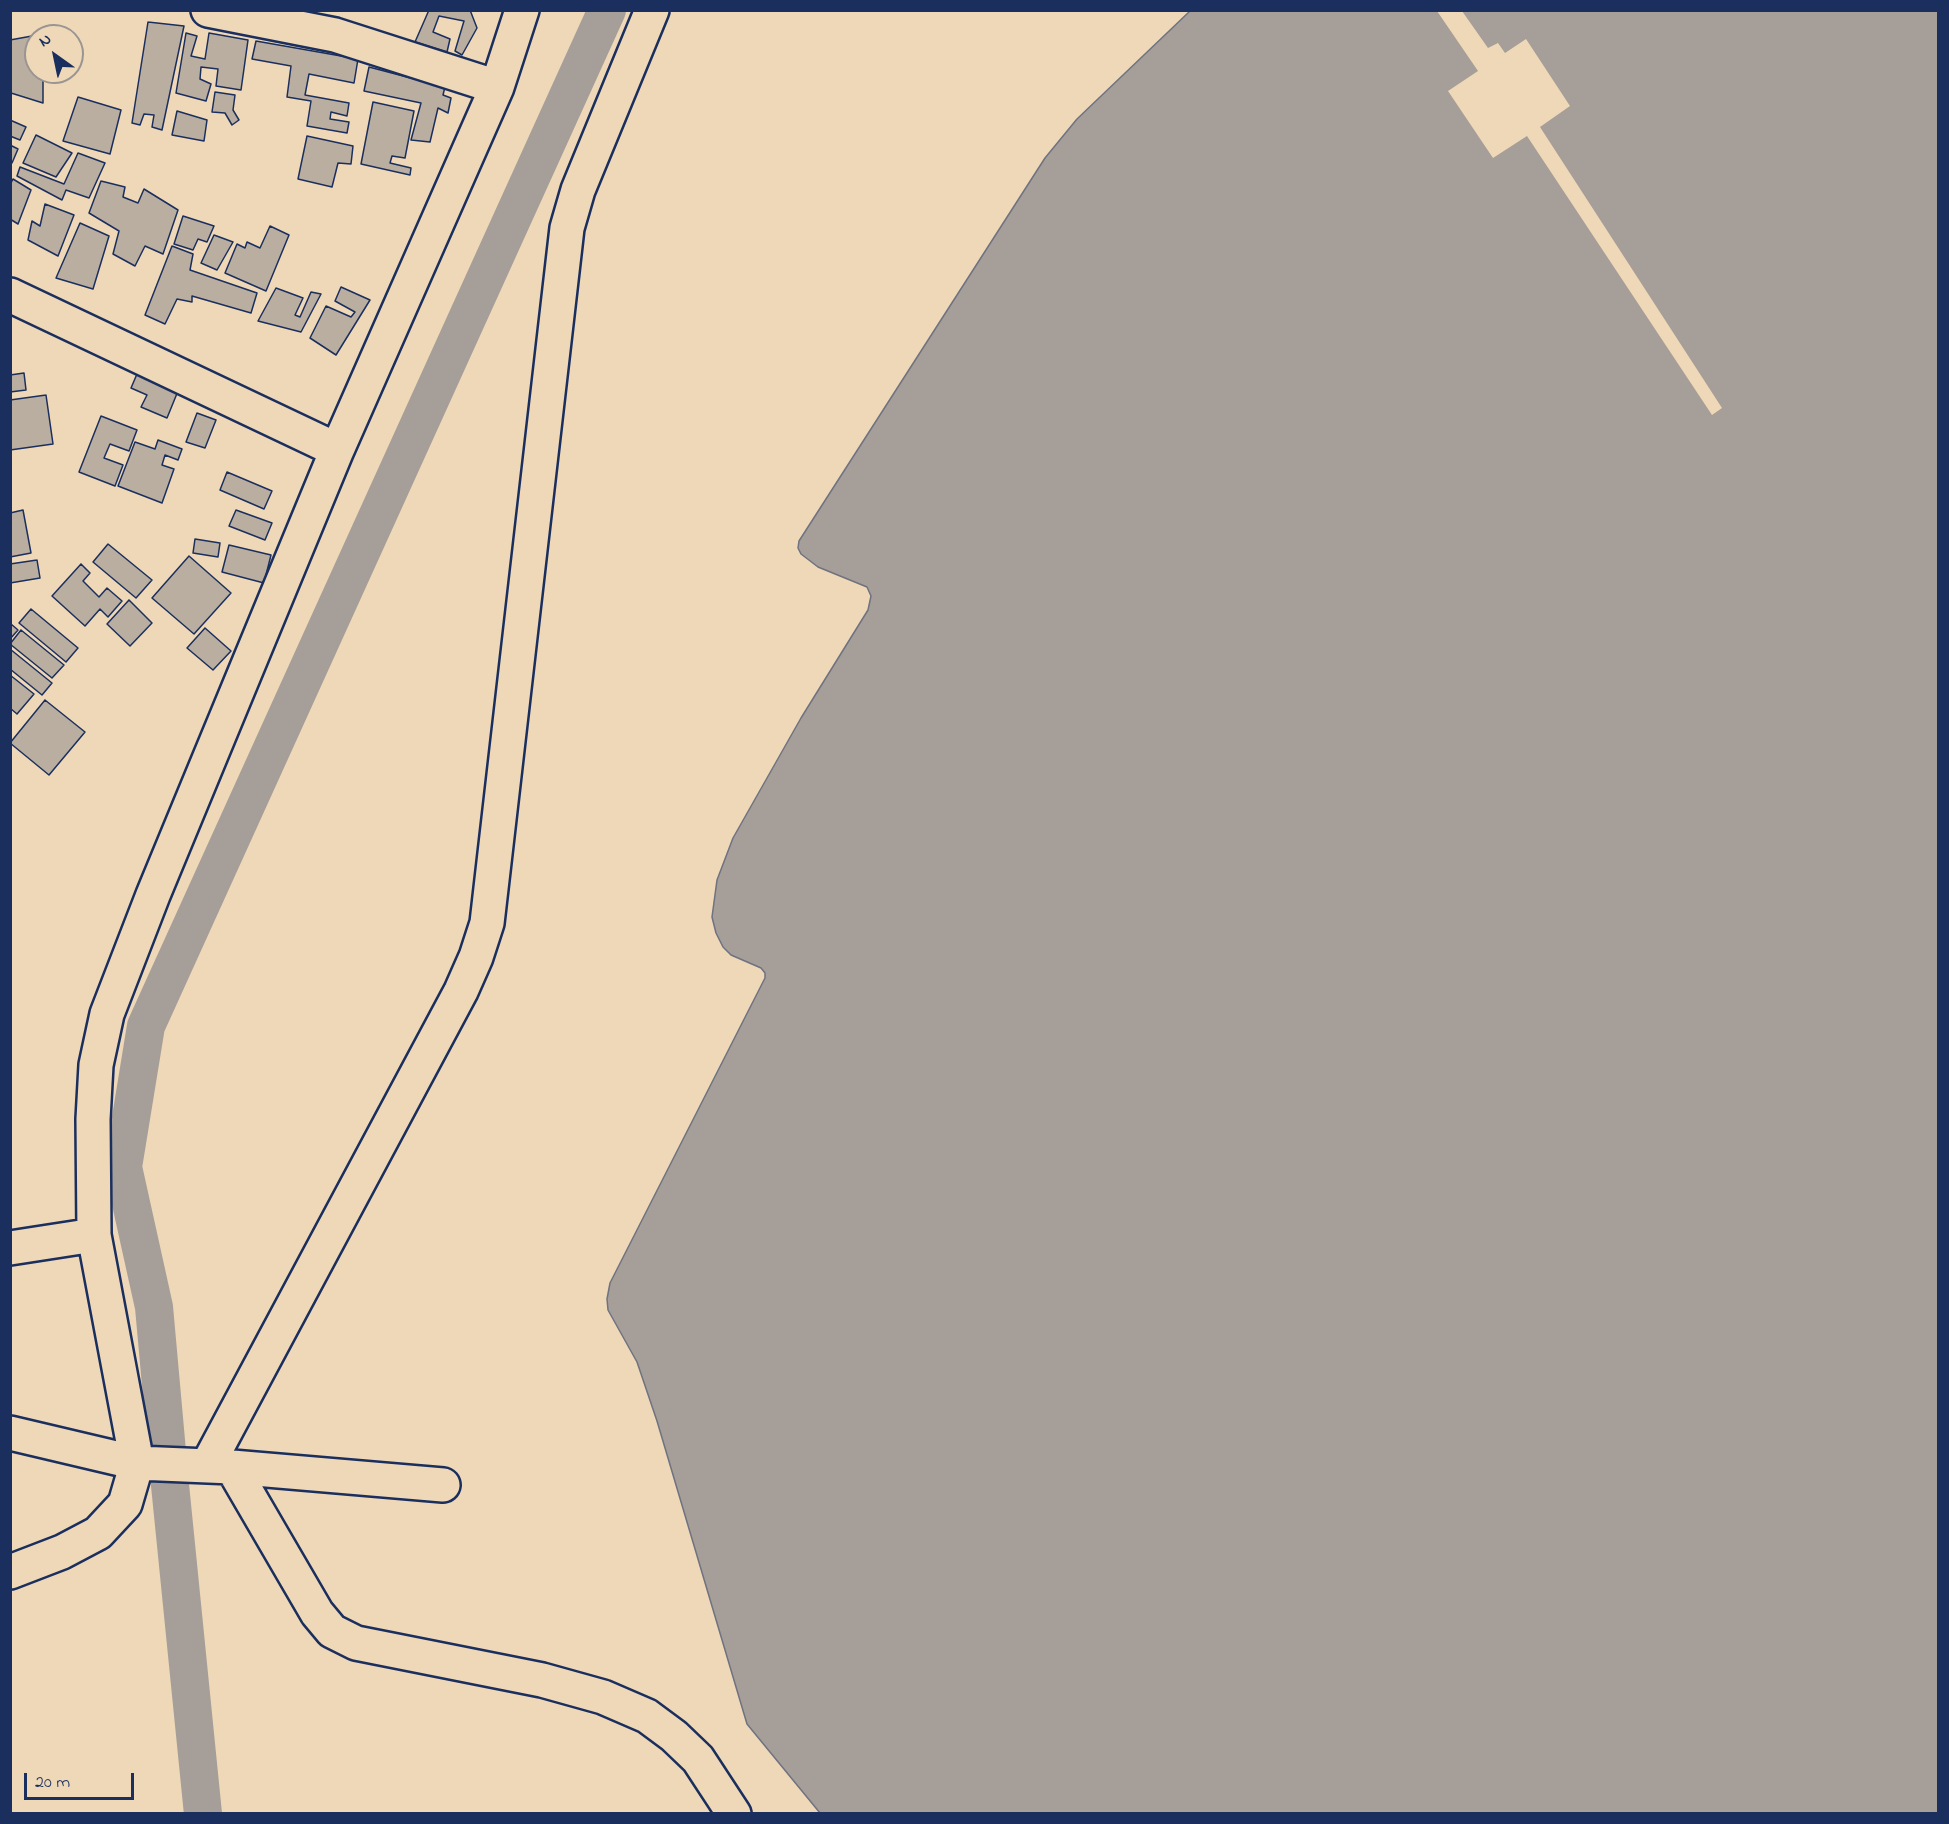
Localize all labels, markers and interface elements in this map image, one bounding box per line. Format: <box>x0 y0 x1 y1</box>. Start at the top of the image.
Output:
north arrow <box>24 24 84 84</box>
text: N <box>34 28 56 54</box>
scale bar <box>27 1761 136 1799</box>
text: 20 m <box>35 1770 70 1796</box>

